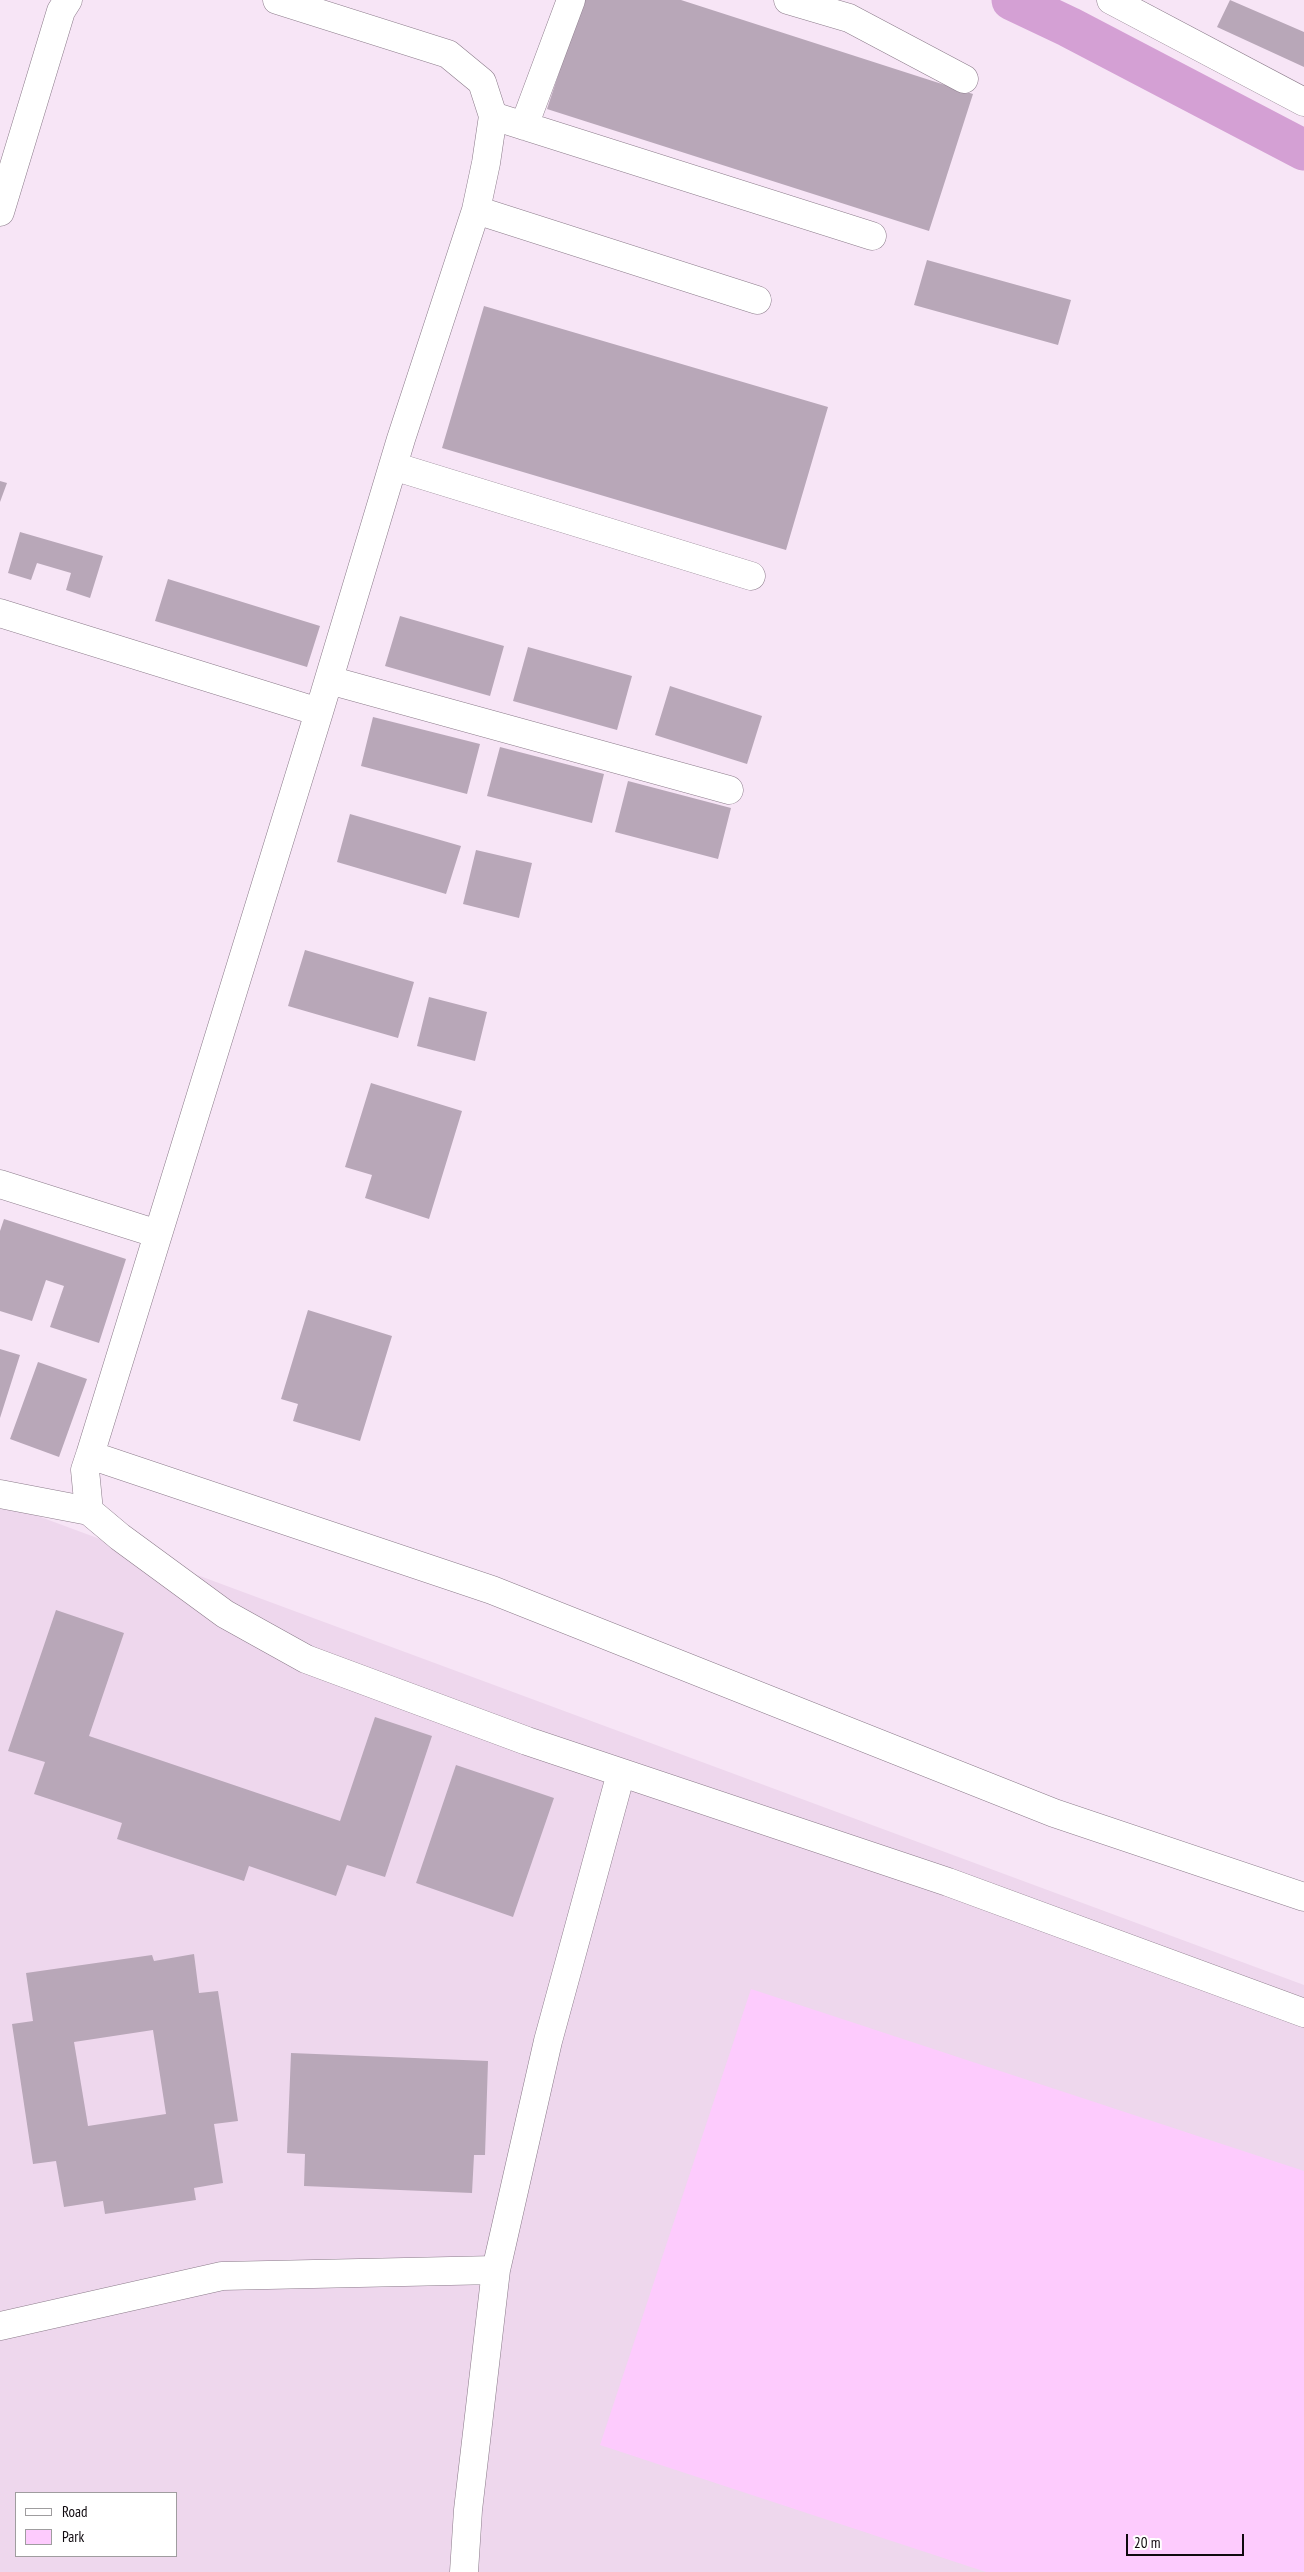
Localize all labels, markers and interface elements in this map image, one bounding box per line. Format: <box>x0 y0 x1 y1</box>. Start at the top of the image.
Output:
legend <box>15 2492 178 2557</box>
text: Road <box>62 2502 88 2521</box>
scale bar <box>1129 2524 1246 2556</box>
text: Park <box>62 2527 84 2546</box>
text: 20 m <box>1134 2533 1160 2552</box>

